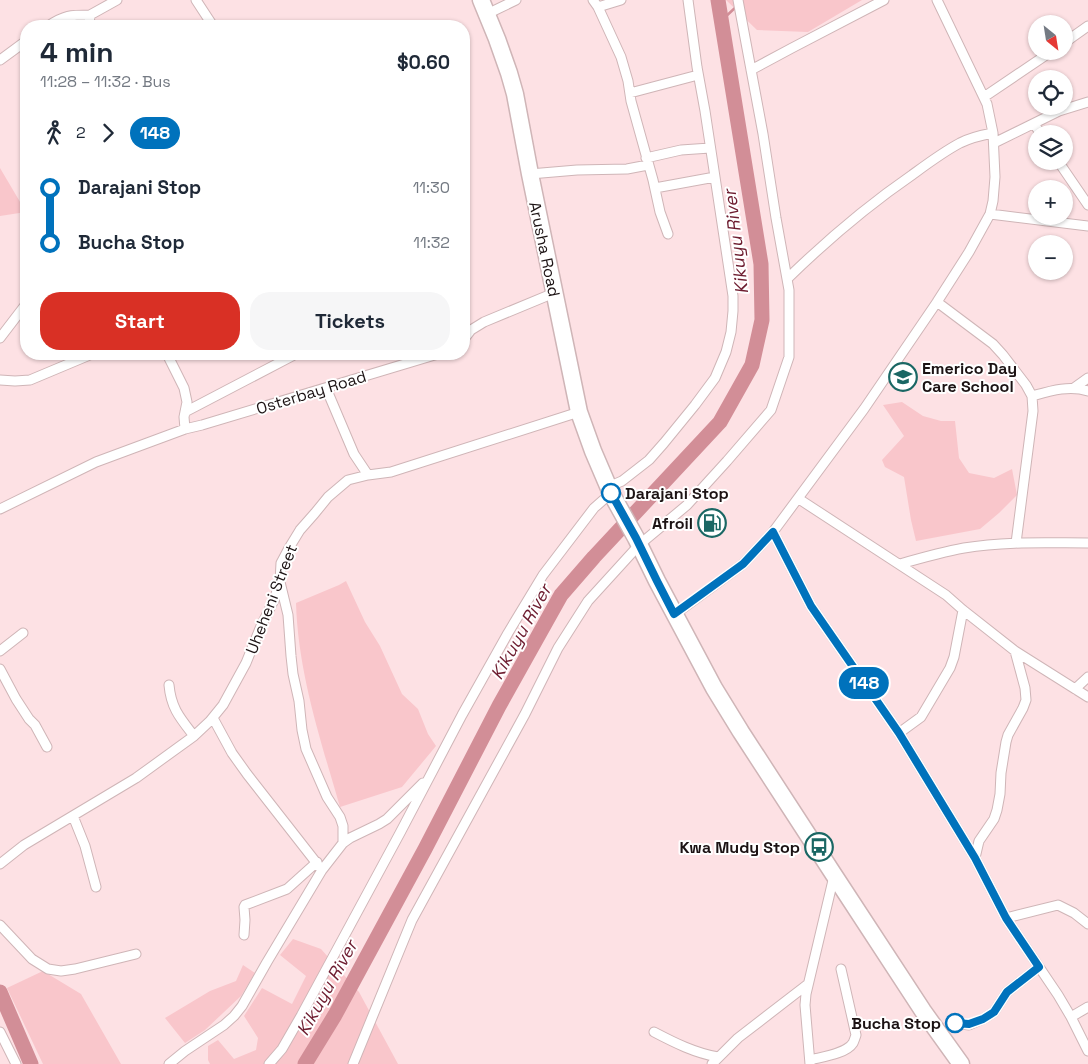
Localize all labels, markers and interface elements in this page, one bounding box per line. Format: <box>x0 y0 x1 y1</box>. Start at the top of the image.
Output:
north arrow <box>1028 15 1072 60</box>
map controls <box>1028 15 1073 280</box>
text: 4 min <box>40 34 114 70</box>
text: $0.60 <box>397 50 450 75</box>
button: locate <box>1028 70 1073 115</box>
text: 11:28 – 11:32 · Bus <box>40 71 171 92</box>
icon: walk <box>40 119 68 147</box>
icon: forward <box>94 119 122 147</box>
text: 148 <box>140 121 170 144</box>
text: 2 <box>76 122 86 143</box>
button: layers <box>1028 125 1073 170</box>
text: Darajani Stop <box>78 175 201 200</box>
text: 11:30 <box>413 177 450 198</box>
button: + <box>1028 180 1073 225</box>
water label: Kikuyu River <box>717 186 753 296</box>
street label: Arusha Road <box>524 200 565 299</box>
text: Bucha Stop <box>78 230 185 255</box>
text: 11:32 <box>413 232 450 253</box>
button: − <box>1028 235 1073 280</box>
button: Start <box>40 292 240 350</box>
button: Tickets <box>250 292 450 350</box>
place label: Emerico Day Care School <box>922 358 1017 397</box>
school or university icon: Emerico Day Care School <box>888 362 918 392</box>
street label: Osterbay Road <box>254 366 369 419</box>
marker: Darajani Stop <box>601 483 621 503</box>
place label: Darajani Stop <box>625 483 729 504</box>
fuel station icon: Afroil <box>697 508 727 538</box>
place label: Afroil <box>652 513 693 534</box>
street label: Uheheni Street <box>241 541 302 657</box>
water label: Kikuyu River <box>485 578 557 683</box>
line badge: 148 <box>835 667 893 699</box>
text: 148 <box>849 671 879 694</box>
bus stop icon: Kwa Mudy Stop <box>804 832 834 862</box>
place label: Kwa Mudy Stop <box>680 837 800 858</box>
water label: Kikuyu River <box>291 934 363 1039</box>
place label: Bucha Stop <box>851 1013 941 1034</box>
marker: Bucha Stop <box>945 1013 965 1033</box>

